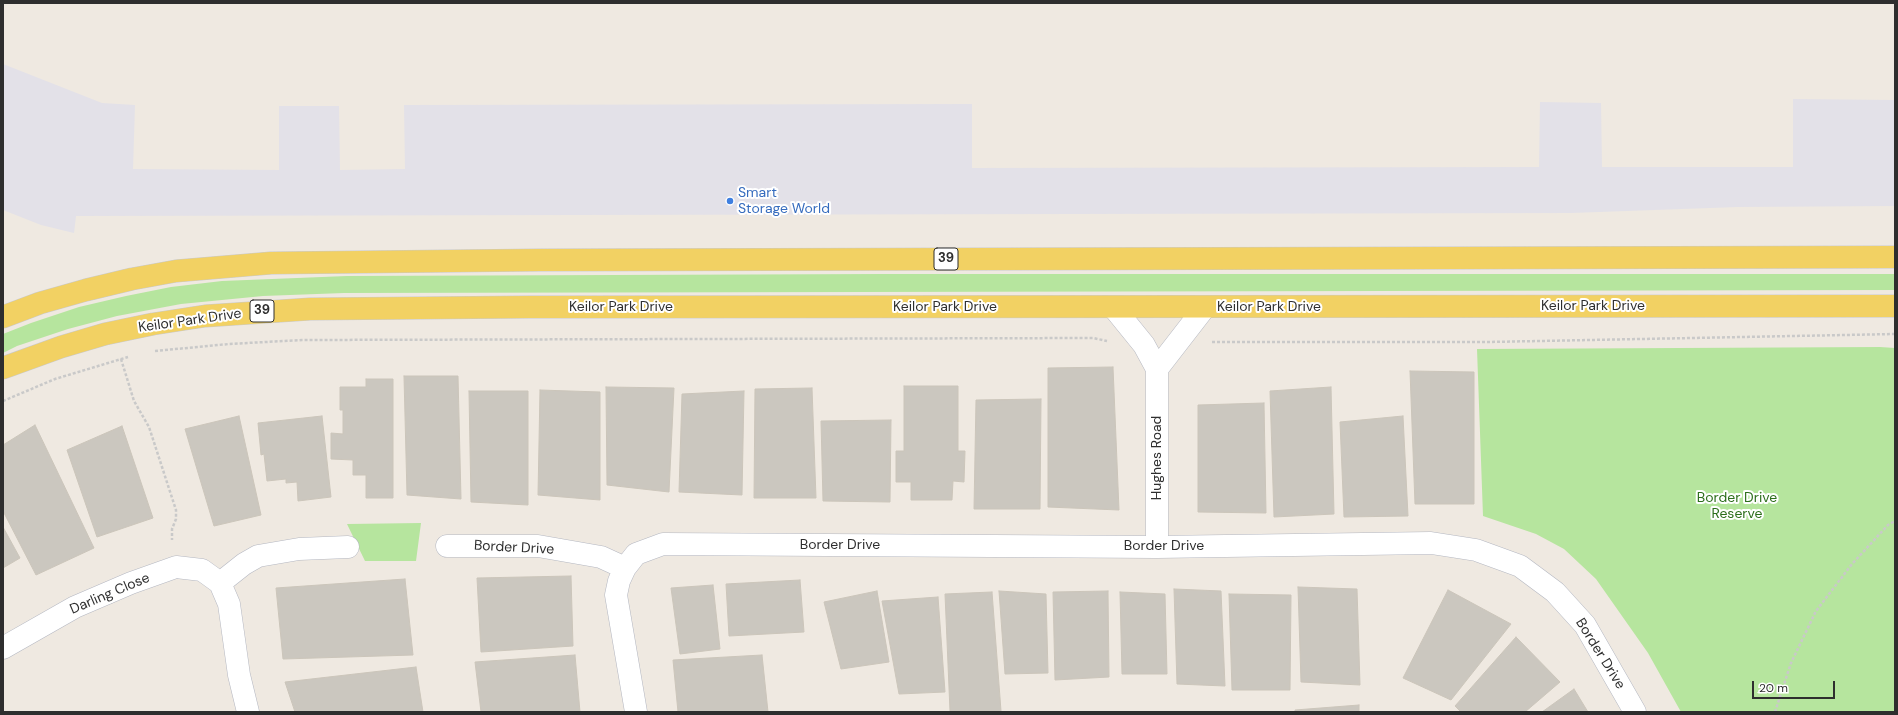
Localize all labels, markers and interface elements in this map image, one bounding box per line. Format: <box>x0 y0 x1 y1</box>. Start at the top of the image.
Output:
place label: Smart Storage World <box>738 185 830 218</box>
marker: Smart Storage World <box>725 196 735 206</box>
road number: 39 <box>934 248 958 270</box>
street label: Keilor Park Drive <box>1541 298 1645 314</box>
street label: Keilor Park Drive <box>569 299 673 315</box>
street label: Keilor Park Drive <box>893 299 997 315</box>
street label: Keilor Park Drive <box>1217 299 1321 315</box>
road number: 39 <box>250 300 274 322</box>
street label: Keilor Park Drive <box>137 305 243 337</box>
street label: Hughes Road <box>1149 416 1165 500</box>
park label: Border Drive Reserve <box>1697 490 1777 522</box>
street label: Border Drive <box>800 537 880 553</box>
street label: Border Drive <box>473 538 555 558</box>
street label: Border Drive <box>1124 538 1204 554</box>
street label: Darling Close <box>68 570 152 618</box>
street label: Border Drive <box>1572 615 1628 693</box>
scale bar <box>1754 673 1837 699</box>
text: 20 m <box>1759 680 1788 696</box>

